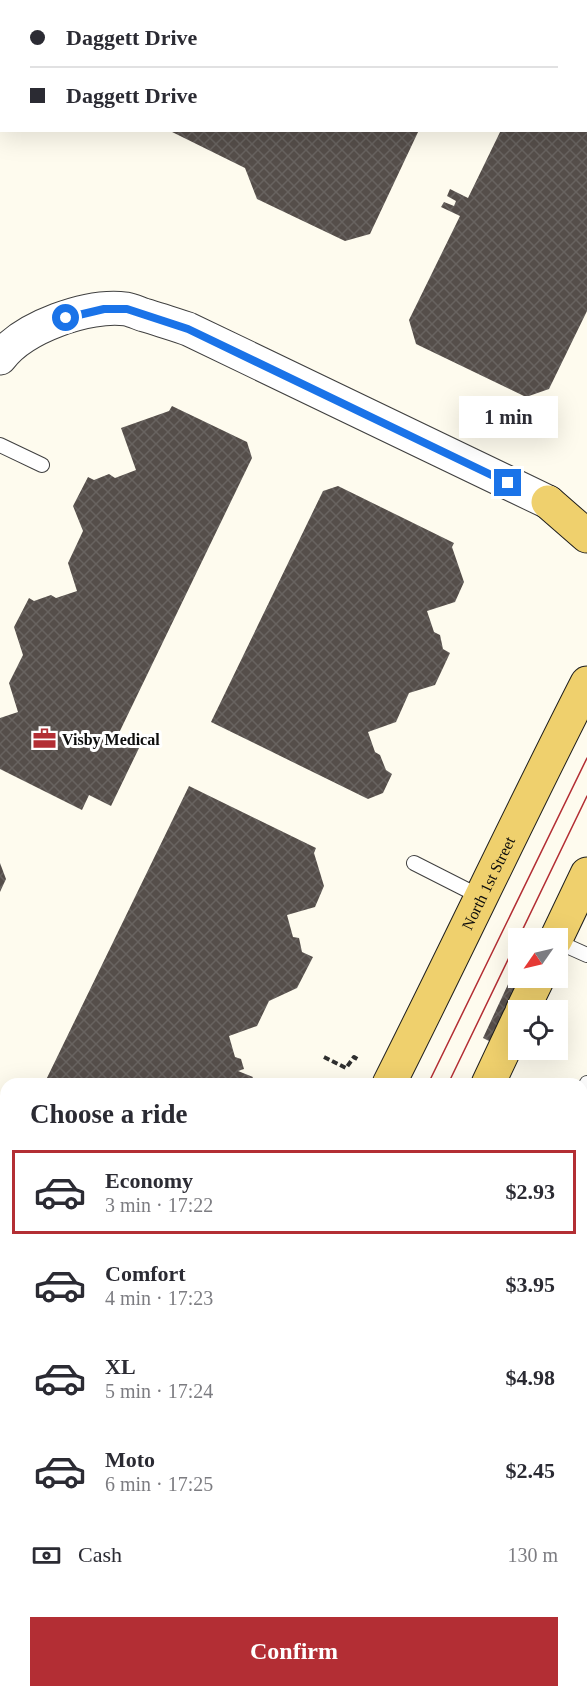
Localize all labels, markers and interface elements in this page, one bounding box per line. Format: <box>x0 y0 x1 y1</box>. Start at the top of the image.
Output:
text: Daggett Drive <box>66 25 197 50</box>
text: Daggett Drive <box>66 83 197 108</box>
route start <box>52 304 79 331</box>
callout: 1 min <box>458 396 558 438</box>
text: 1 min <box>484 406 533 428</box>
route end <box>494 469 521 496</box>
office icon: Visby Medical <box>31 726 57 752</box>
place label: Visby Medical <box>62 731 160 749</box>
street label: North 1st Street <box>458 833 518 932</box>
north arrow <box>508 928 568 988</box>
map controls <box>508 928 568 1060</box>
button: locate <box>508 1000 568 1060</box>
text: Choose a ride <box>30 1099 188 1129</box>
icon: car <box>33 1165 87 1219</box>
text: Economy <box>105 1168 193 1193</box>
text: $2.93 <box>506 1179 555 1204</box>
text: 3 min · 17:22 <box>105 1194 213 1216</box>
icon: car <box>33 1258 87 1312</box>
text: Comfort <box>105 1261 186 1286</box>
text: $3.95 <box>506 1272 555 1297</box>
text: 4 min · 17:23 <box>105 1287 213 1309</box>
icon: car <box>33 1351 87 1405</box>
text: XL <box>105 1354 136 1379</box>
text: $4.98 <box>506 1365 555 1390</box>
text: 5 min · 17:24 <box>105 1380 213 1402</box>
icon: car <box>33 1444 87 1498</box>
text: Moto <box>105 1447 155 1472</box>
text: $2.45 <box>506 1458 555 1483</box>
text: 6 min · 17:25 <box>105 1473 213 1495</box>
icon: cash <box>30 1539 63 1572</box>
text: Cash <box>78 1542 122 1567</box>
text: 130 m <box>507 1544 558 1566</box>
button: Confirm <box>30 1617 558 1686</box>

